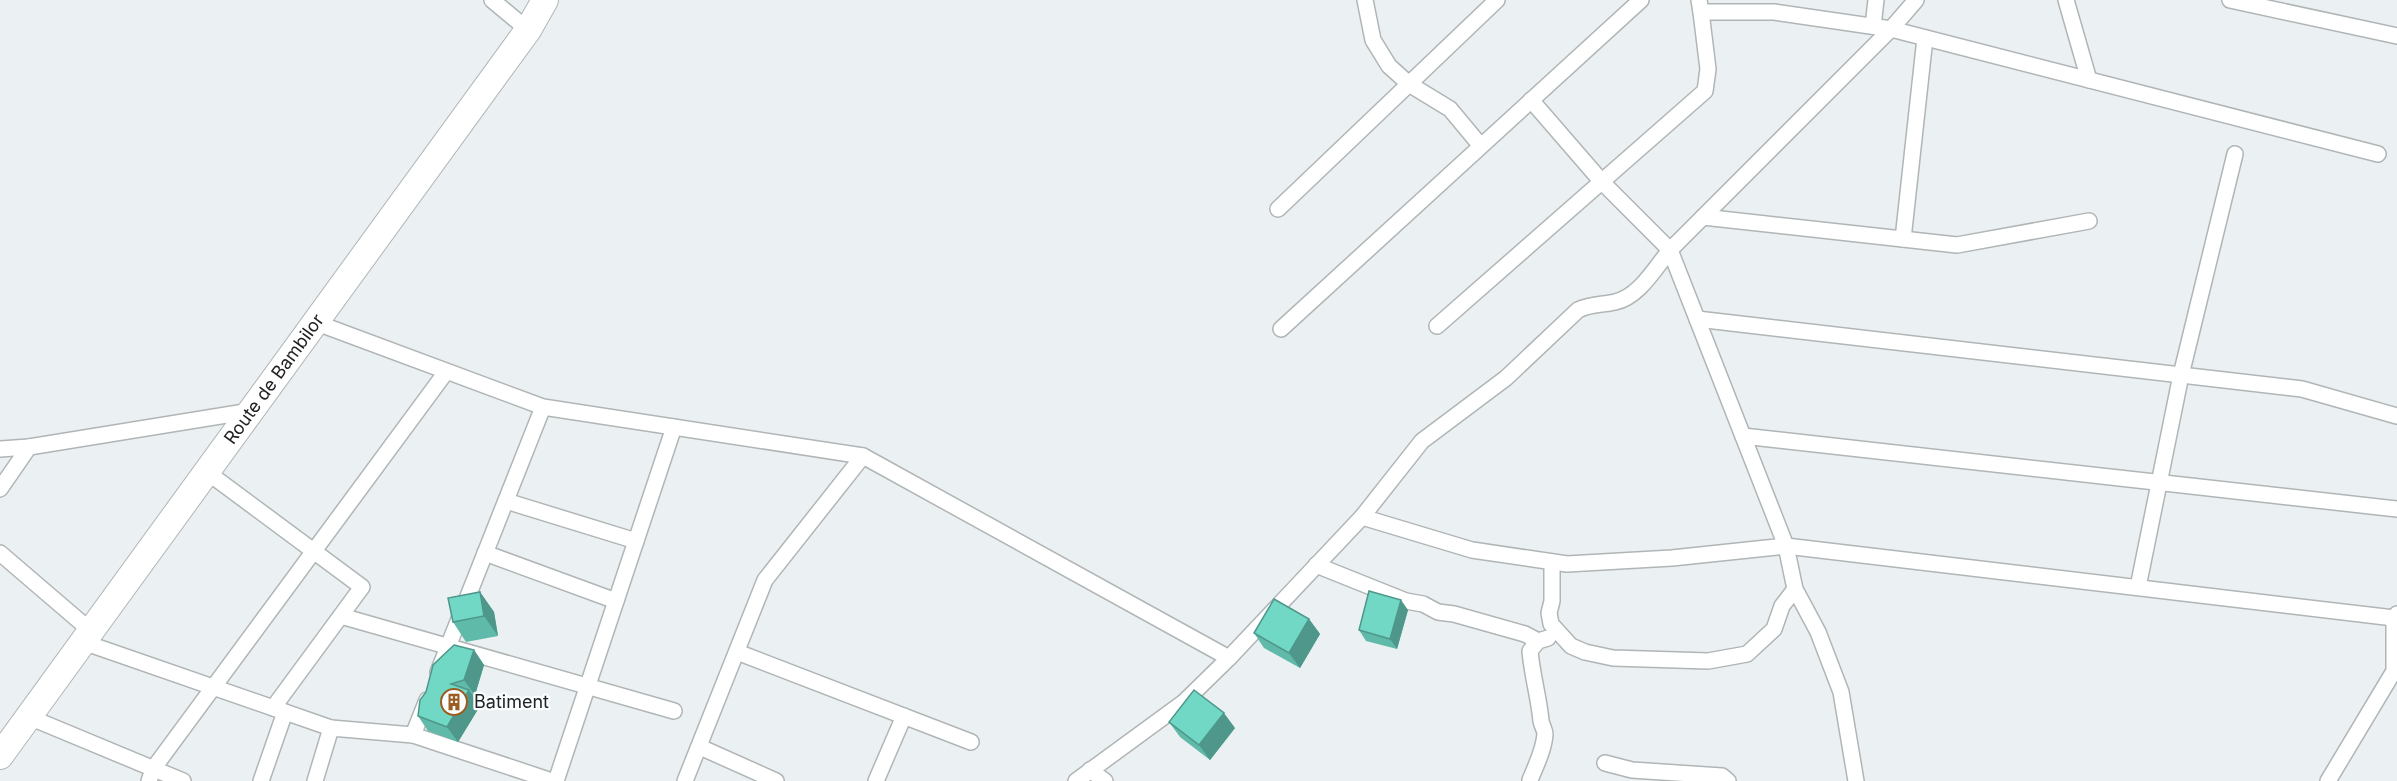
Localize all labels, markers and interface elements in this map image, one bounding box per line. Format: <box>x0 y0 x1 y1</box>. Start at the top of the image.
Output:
street label: Route de Bambilor <box>219 310 328 448</box>
building icon: Batiment <box>439 687 469 717</box>
place label: Batiment <box>474 691 549 712</box>

